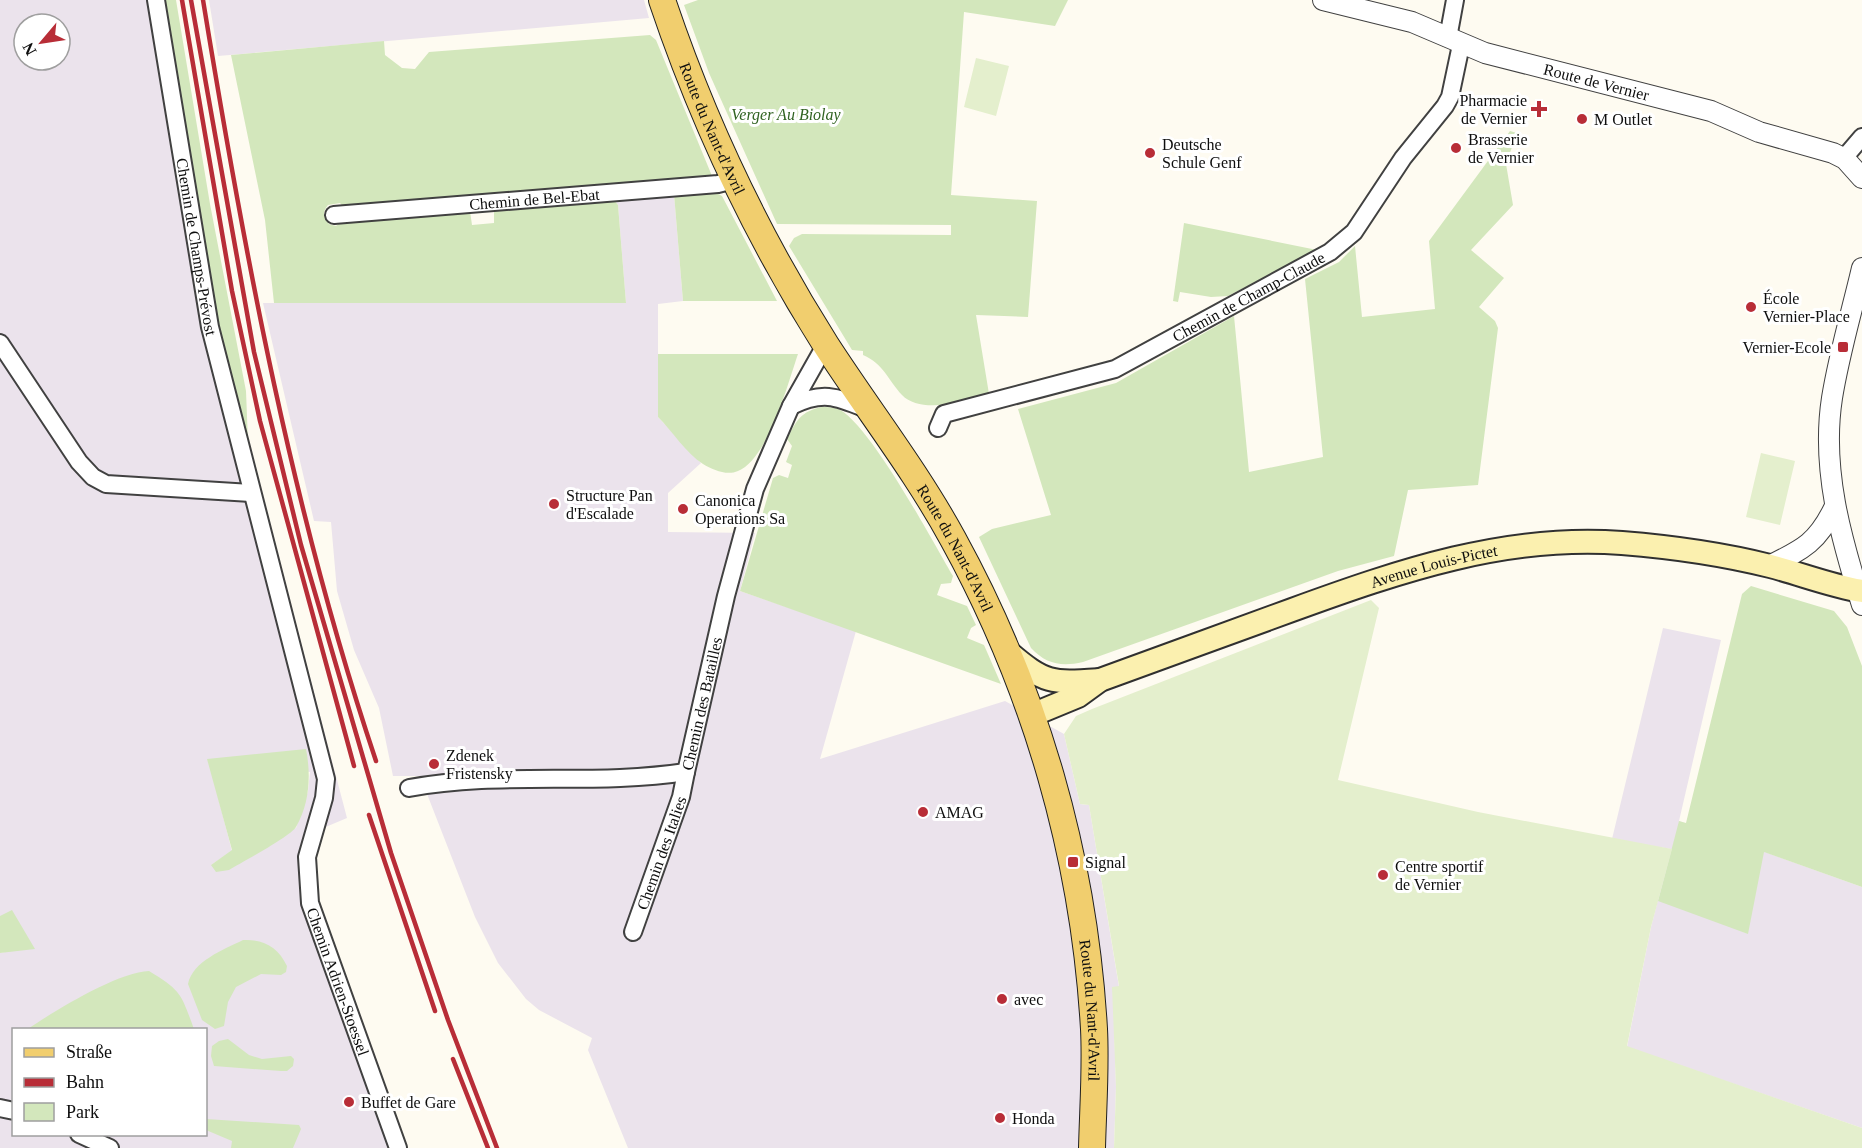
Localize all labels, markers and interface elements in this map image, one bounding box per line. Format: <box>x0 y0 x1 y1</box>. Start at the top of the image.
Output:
north arrow <box>12 12 72 72</box>
text: N <box>19 39 40 58</box>
street label: Route du Nant-d'Avril <box>676 60 749 198</box>
street label: Route de Vernier <box>1542 60 1651 104</box>
place label: Pharmacie de Vernier <box>1459 92 1528 127</box>
marker: Pharmacie de Vernier <box>1532 102 1546 116</box>
park label: Verger Au Biolay <box>731 106 842 124</box>
place label: M Outlet <box>1594 111 1653 128</box>
marker: M Outlet <box>1575 112 1589 126</box>
place label: Brasserie de Vernier <box>1468 131 1535 166</box>
place label: Deutsche Schule Genf <box>1162 136 1242 171</box>
marker: Brasserie de Vernier <box>1449 141 1463 155</box>
marker: Deutsche Schule Genf <box>1143 146 1157 160</box>
street label: Chemin de Champs-Prévost <box>173 157 220 338</box>
street label: Chemin de Bel-Ebat <box>469 186 601 213</box>
street label: Chemin de Champ-Claude <box>1170 249 1328 345</box>
place label: École Vernier-Place <box>1763 289 1850 325</box>
marker: École Vernier-Place <box>1744 300 1758 314</box>
place label: Vernier-Ecole <box>1742 339 1831 356</box>
marker: Vernier-Ecole <box>1836 340 1850 354</box>
street label: Route du Nant-d'Avril <box>914 481 997 615</box>
place label: Structure Pan d'Escalade <box>566 487 653 522</box>
place label: Canonica Operations Sa <box>695 492 785 528</box>
marker: Structure Pan d'Escalade <box>547 497 561 511</box>
marker: Canonica Operations Sa <box>676 502 690 516</box>
street label: Avenue Louis-Pictet <box>1368 542 1499 591</box>
street label: Chemin des Batailles <box>679 635 725 772</box>
place label: Zdenek Fristensky <box>446 747 513 783</box>
marker: Zdenek Fristensky <box>427 757 441 771</box>
street label: Chemin des Italies <box>634 794 690 912</box>
place label: AMAG <box>935 804 984 821</box>
marker: AMAG <box>916 805 930 819</box>
place label: Signal <box>1085 854 1126 872</box>
marker: Signal <box>1066 855 1080 869</box>
place label: Centre sportif de Vernier <box>1395 858 1484 893</box>
marker: Centre sportif de Vernier <box>1376 868 1390 882</box>
street label: Chemin Adrien-Stoessel <box>303 905 372 1058</box>
street label: Route du Nant-d'Avril <box>1076 938 1103 1082</box>
place label: avec <box>1014 991 1043 1008</box>
marker: avec <box>995 992 1009 1006</box>
legend <box>12 1028 207 1136</box>
text: Straße <box>66 1042 112 1062</box>
text: Bahn <box>66 1072 104 1092</box>
place label: Buffet de Gare <box>361 1094 456 1111</box>
marker: Buffet de Gare <box>342 1095 356 1109</box>
text: Park <box>66 1102 99 1122</box>
place label: Honda <box>1012 1110 1055 1127</box>
marker: Honda <box>993 1111 1007 1125</box>

